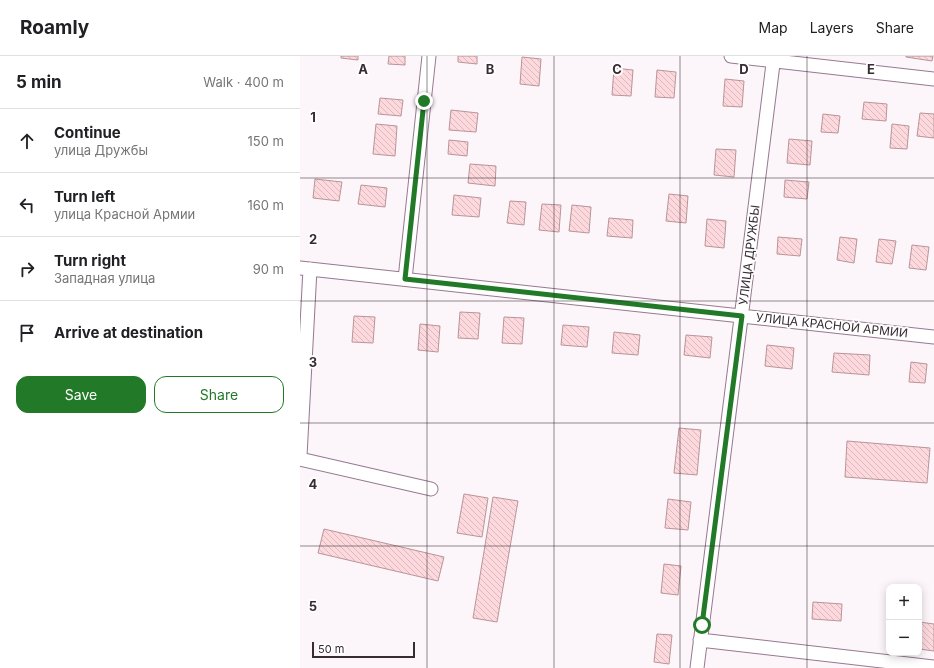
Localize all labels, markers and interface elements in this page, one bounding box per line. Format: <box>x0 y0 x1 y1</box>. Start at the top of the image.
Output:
text: Roamly <box>20 16 89 39</box>
text: Map <box>759 19 788 36</box>
text: Layers <box>810 19 854 36</box>
text: Share <box>876 19 914 36</box>
text: A <box>358 61 368 77</box>
text: B <box>486 61 495 77</box>
text: C <box>612 61 622 77</box>
text: D <box>739 61 749 77</box>
text: E <box>867 61 875 77</box>
text: 5 min <box>16 72 62 92</box>
text: Walk · 400 m <box>203 74 284 90</box>
route end <box>415 92 433 110</box>
text: 1 <box>310 109 316 125</box>
text: Continue <box>54 123 121 142</box>
icon: ahead <box>16 130 38 152</box>
text: 150 m <box>248 133 284 149</box>
text: улица Дружбы <box>54 142 148 158</box>
text: Turn left <box>54 187 115 206</box>
icon: left <box>16 194 38 216</box>
text: 160 m <box>247 197 284 213</box>
street label: УЛИЦА ДРУЖБЫ <box>735 204 763 306</box>
text: улица Красной Армии <box>54 206 195 222</box>
text: 2 <box>309 231 317 247</box>
text: Turn right <box>54 251 126 270</box>
icon: right <box>16 258 38 280</box>
text: 90 m <box>253 261 284 277</box>
text: Западная улица <box>54 270 155 286</box>
street label: УЛИЦА КРАСНОЙ АРМИИ <box>755 310 909 340</box>
icon: arrive <box>16 322 38 344</box>
text: Arrive at destination <box>54 323 203 342</box>
text: 3 <box>309 354 317 370</box>
button: Save <box>16 376 146 413</box>
button: Share <box>154 376 284 413</box>
text: 4 <box>309 476 318 492</box>
map controls <box>886 584 922 656</box>
button: + <box>886 584 922 620</box>
text: 5 <box>309 598 317 614</box>
route start <box>693 616 711 634</box>
button: − <box>886 620 922 656</box>
scale bar <box>312 640 415 659</box>
text: 50 m <box>318 642 344 656</box>

